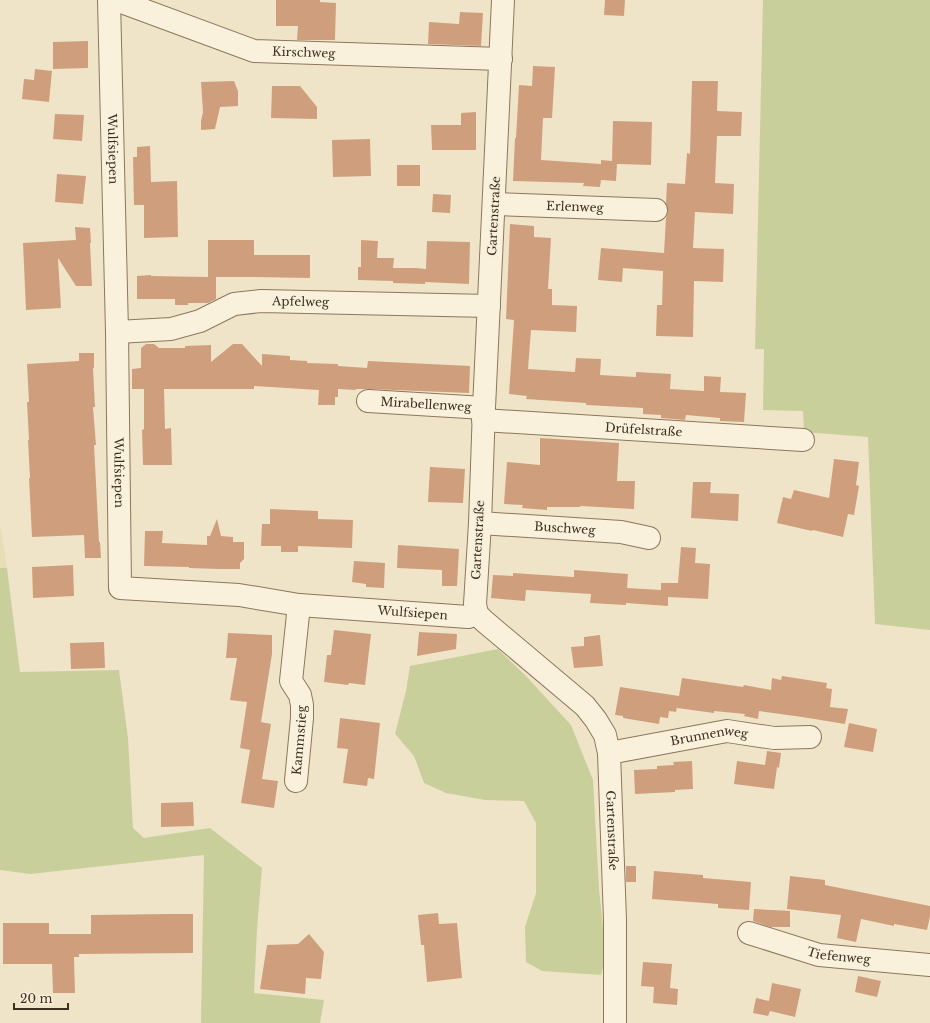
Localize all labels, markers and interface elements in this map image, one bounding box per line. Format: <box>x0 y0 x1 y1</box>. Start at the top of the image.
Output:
street label: Kirschweg <box>272 44 337 61</box>
street label: Wulfsiepen <box>105 113 121 184</box>
street label: Gartenstraße <box>484 176 503 256</box>
street label: Erlenweg <box>546 198 605 215</box>
street label: Apfelweg <box>271 293 330 310</box>
street label: Mirabellenweg <box>380 394 473 414</box>
street label: Drüfelstraße <box>605 420 683 439</box>
street label: Wulfsiepen <box>111 437 127 508</box>
street label: Gartenstraße <box>468 500 487 580</box>
street label: Buschweg <box>534 518 597 537</box>
street label: Wulfsiepen <box>376 603 448 623</box>
street label: Kammstieg <box>289 704 309 776</box>
street label: Brunnenweg <box>669 723 750 748</box>
street label: Gartenstraße <box>603 790 621 871</box>
street label: Tiefenweg <box>805 944 872 967</box>
scale bar <box>14 985 68 1011</box>
text: 20 m <box>20 991 52 1006</box>

